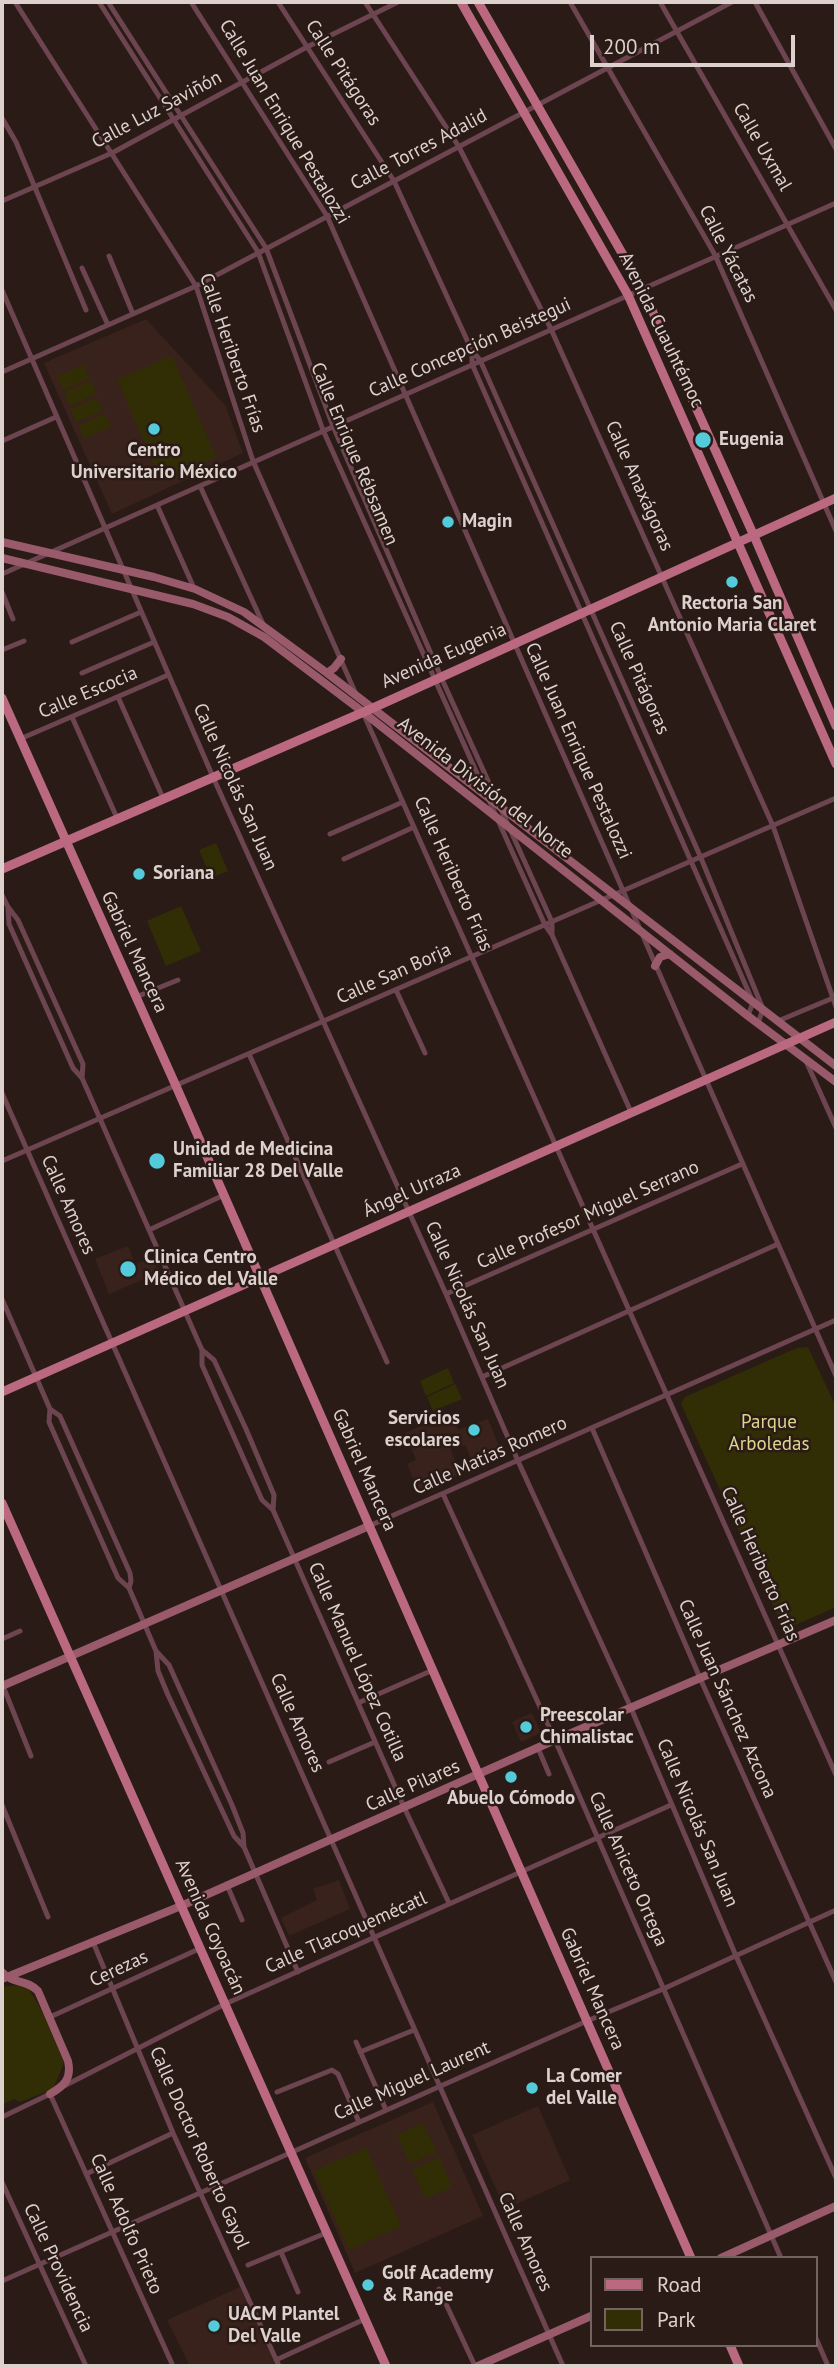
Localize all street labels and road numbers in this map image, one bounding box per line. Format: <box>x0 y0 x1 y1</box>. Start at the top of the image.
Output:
street label: Calle Juan Enrique Pestalozzi <box>214 16 354 228</box>
street label: Calle Pitágoras <box>300 16 386 130</box>
street label: Calle Luz Saviñón <box>88 66 226 154</box>
street label: Calle Uxmal <box>728 99 796 195</box>
street label: Calle Torres Adalid <box>347 104 491 196</box>
street label: Calle Yácatas <box>694 201 762 307</box>
street label: Avenida Cuauhtémoc <box>613 249 709 411</box>
street label: Calle Heriberto Frías <box>194 270 270 436</box>
street label: Calle Concepción Beistegui <box>365 293 575 403</box>
street label: Calle Enrique Rébsamen <box>305 359 403 549</box>
street label: Calle Anaxágoras <box>600 417 678 555</box>
street label: Avenida Eugenia <box>378 618 510 694</box>
street label: Calle Pitágoras <box>604 618 674 738</box>
street label: Calle Juan Enrique Pestalozzi <box>520 639 636 863</box>
street label: Calle Escocia <box>35 662 141 724</box>
street label: Calle Nicolás San Juan <box>188 700 282 874</box>
street label: Avenida División del Norte <box>393 712 577 864</box>
street label: Calle Heriberto Frías <box>409 793 497 955</box>
street label: Gabriel Mancera <box>96 888 172 1016</box>
street label: Calle San Borja <box>333 939 455 1009</box>
street label: Calle Amores <box>36 1152 100 1258</box>
street label: Calle Profesor Miguel Serrano <box>473 1156 703 1274</box>
street label: Ángel Urraza <box>360 1159 464 1223</box>
street label: Calle Nicolás San Juan <box>420 1218 514 1392</box>
street label: Gabriel Mancera <box>327 1405 401 1535</box>
street label: Calle Matías Romero <box>409 1412 571 1500</box>
street label: Calle Heriberto Frías <box>716 1483 804 1645</box>
street label: Calle Manuel López Cotilla <box>303 1559 411 1765</box>
street label: Calle Juan Sánchez Azcona <box>673 1596 781 1802</box>
street label: Calle Amores <box>265 1670 329 1776</box>
street label: Calle Nicolás San Juan <box>651 1735 743 1911</box>
street label: Calle Pilares <box>362 1755 464 1817</box>
street label: Calle Aniceto Ortega <box>584 1788 672 1950</box>
street label: Avenida Coyoacán <box>170 1856 250 1998</box>
street label: Calle Tlacoquemécatl <box>262 1887 430 1979</box>
street label: Gabriel Mancera <box>555 1924 629 2054</box>
street label: Cerezas <box>86 1946 152 1992</box>
street label: Calle Miguel Laurent <box>330 2036 494 2126</box>
street label: Calle Doctor Roberto Gayol <box>144 2043 254 2253</box>
street label: Calle Adolfo Prieto <box>85 2150 167 2298</box>
street label: Calle Amores <box>493 2189 557 2295</box>
street label: Calle Providencia <box>18 2200 98 2336</box>

